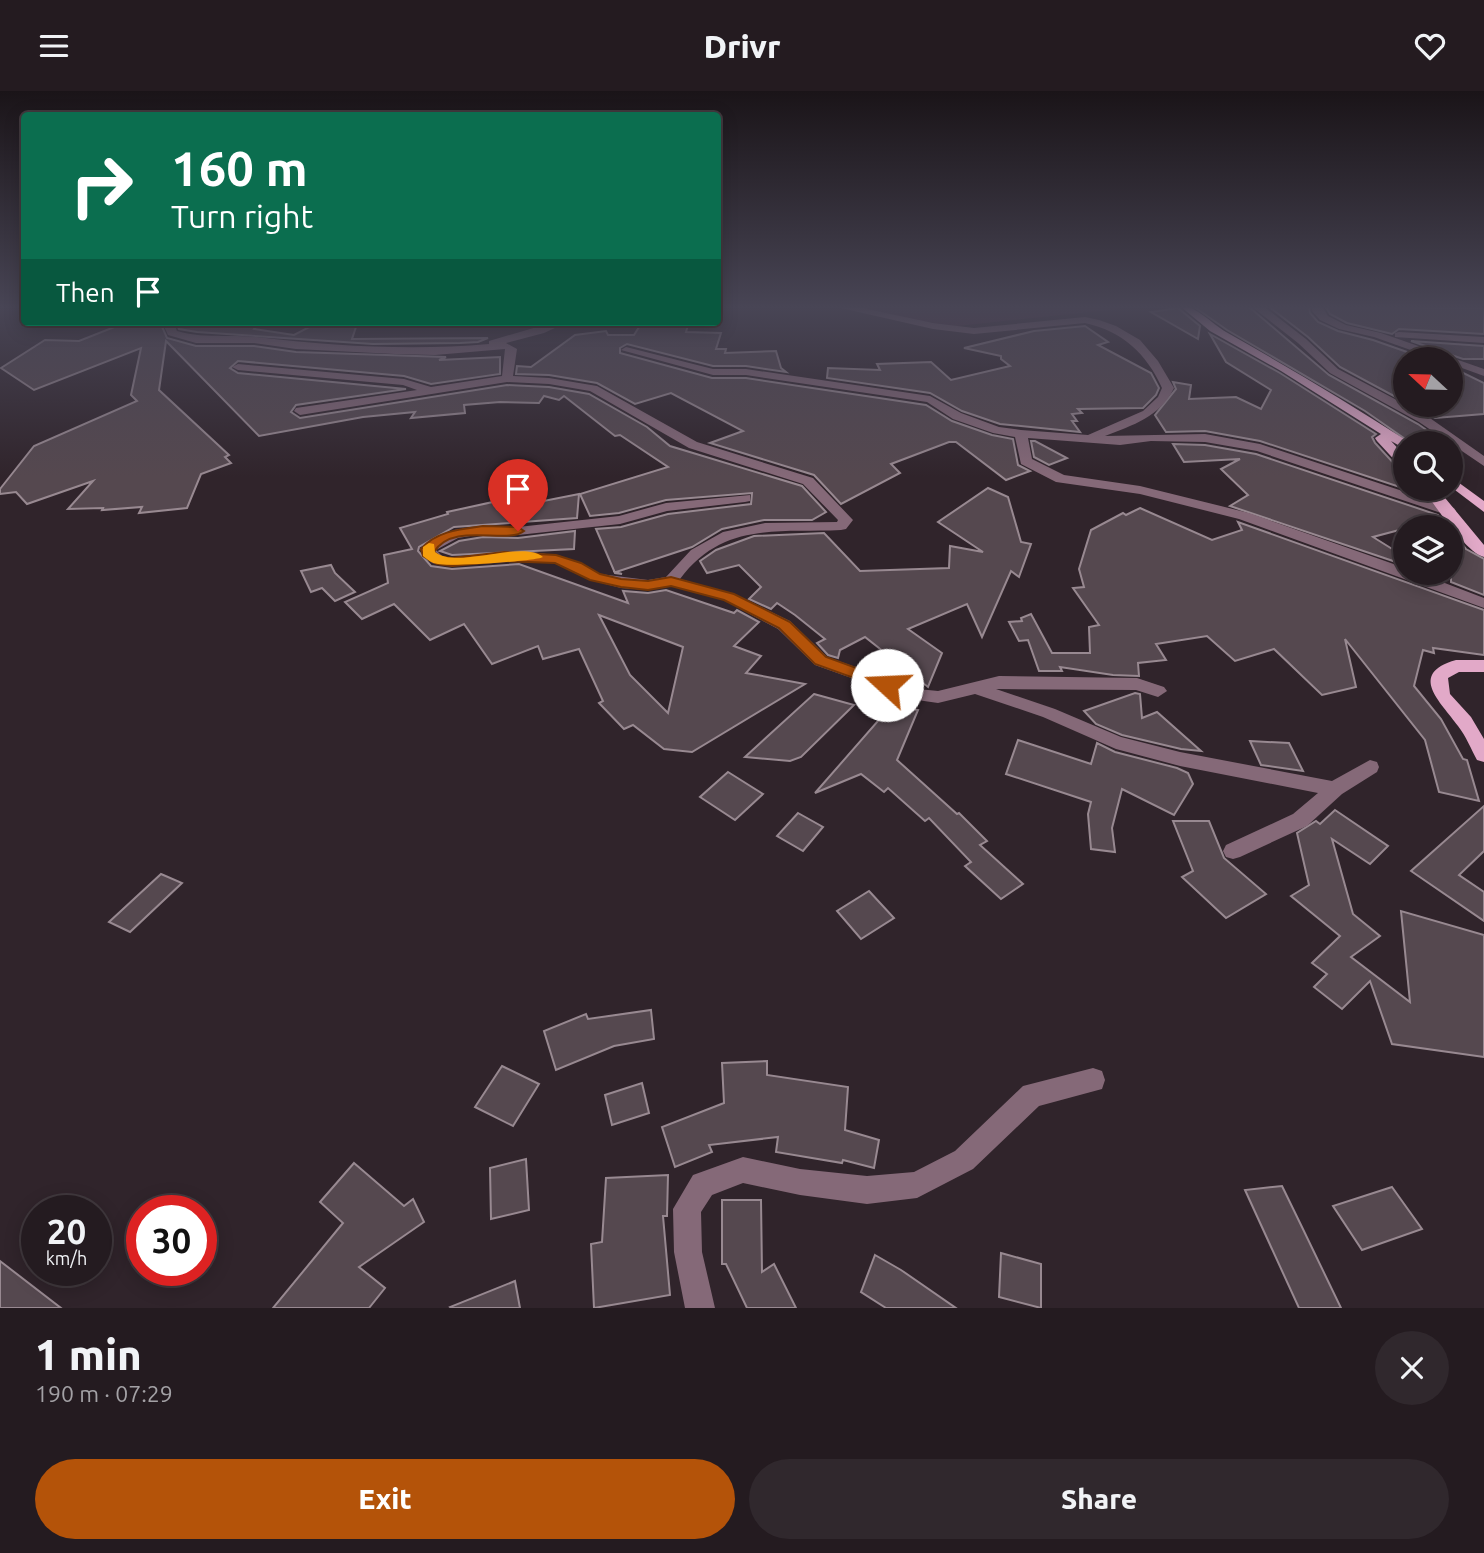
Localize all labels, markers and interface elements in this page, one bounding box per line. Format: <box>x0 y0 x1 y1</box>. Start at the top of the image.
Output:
icon: menu <box>35 27 73 65</box>
icon: heart <box>1411 27 1449 65</box>
text: Drivr <box>704 28 780 64</box>
icon: right <box>56 140 147 231</box>
text: 160 m <box>171 140 308 195</box>
text: Turn right <box>171 198 313 234</box>
icon: arrive <box>129 273 167 311</box>
text: Then <box>56 278 115 307</box>
north arrow <box>1393 347 1463 417</box>
map controls <box>1393 347 1463 585</box>
button: search <box>1393 431 1463 501</box>
pin <box>488 459 548 531</box>
icon: arrive <box>499 470 537 508</box>
button: layers <box>1393 515 1463 585</box>
position arrow <box>850 648 924 722</box>
speed limit sign: 30 <box>126 1195 217 1286</box>
text: 20 <box>47 1211 86 1251</box>
text: km/h <box>46 1248 87 1268</box>
text: 1 min <box>35 1331 142 1378</box>
button: close <box>1375 1331 1449 1405</box>
text: 190 m · 07:29 <box>35 1381 173 1406</box>
button: Exit <box>35 1459 735 1539</box>
button: Share <box>749 1459 1449 1539</box>

